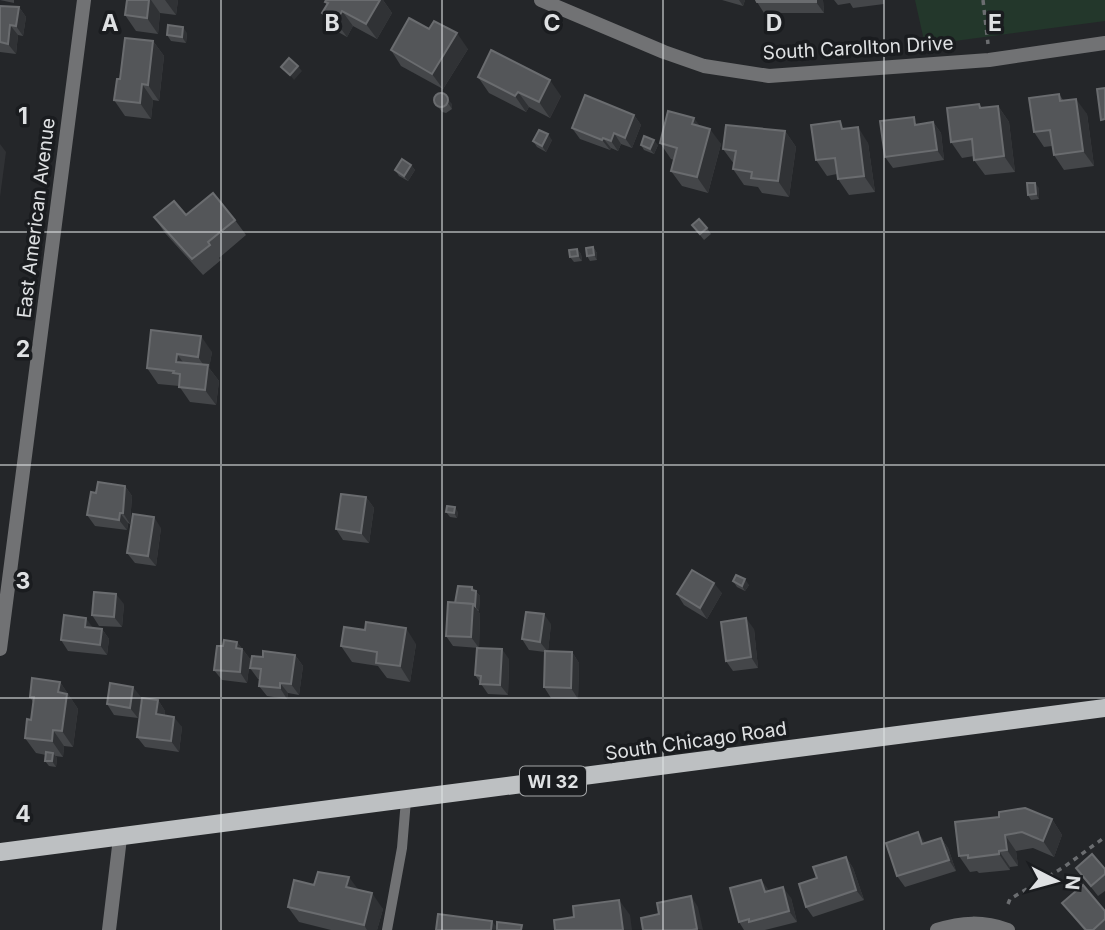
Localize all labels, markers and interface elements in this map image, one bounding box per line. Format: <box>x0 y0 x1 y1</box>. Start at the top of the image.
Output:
text: A <box>101 9 119 37</box>
text: B <box>324 9 340 37</box>
text: C <box>543 9 561 37</box>
text: D <box>766 9 782 37</box>
text: E <box>988 9 1002 37</box>
street label: South Carollton Drive <box>762 32 954 64</box>
text: 1 <box>18 102 28 130</box>
street label: East American Avenue <box>12 117 60 319</box>
text: 2 <box>16 335 30 363</box>
text: 3 <box>16 567 30 595</box>
street label: South Chicago Road <box>604 717 788 765</box>
road number: WI 32 <box>520 766 586 796</box>
text: 4 <box>15 800 31 828</box>
north arrow <box>1021 846 1091 916</box>
text: N <box>1060 874 1085 891</box>

